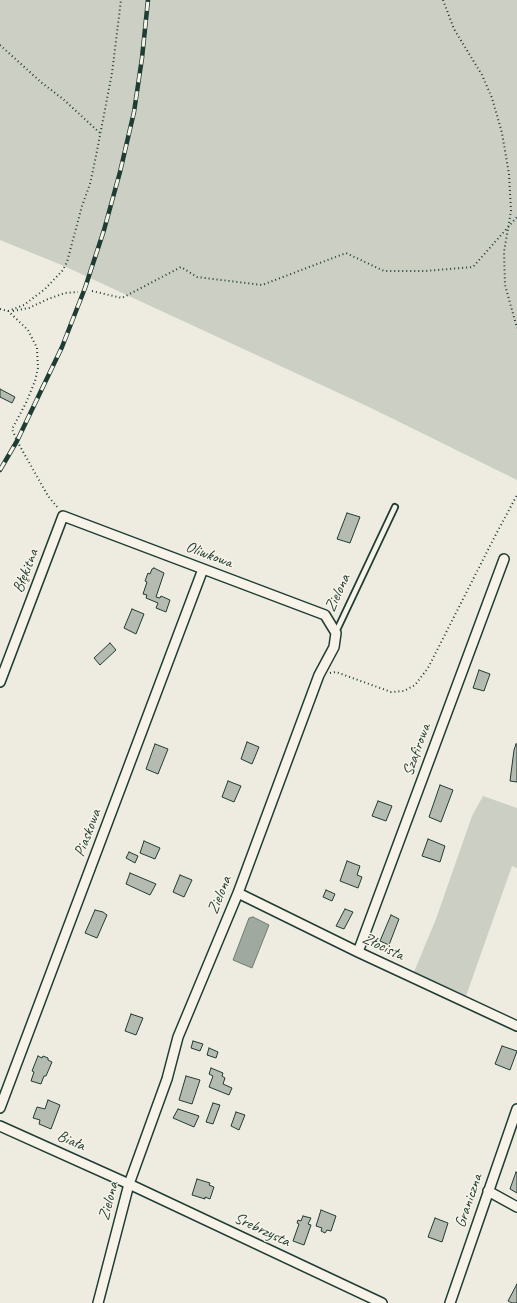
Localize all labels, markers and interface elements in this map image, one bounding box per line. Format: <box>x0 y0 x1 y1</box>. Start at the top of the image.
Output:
street label: Oliwkowa <box>183 537 235 573</box>
street label: Błękitna <box>9 547 43 595</box>
street label: Zielona <box>321 571 355 615</box>
street label: Szafirowa <box>399 721 435 779</box>
street label: Piaskowa <box>70 807 106 859</box>
street label: Zielona <box>204 873 236 917</box>
street label: Złocista <box>359 929 407 965</box>
street label: Biała <box>54 1126 88 1156</box>
street label: Graniczna <box>451 1172 487 1230</box>
street label: Zielona <box>95 1180 123 1222</box>
street label: Srebrzysta <box>231 1209 293 1251</box>

